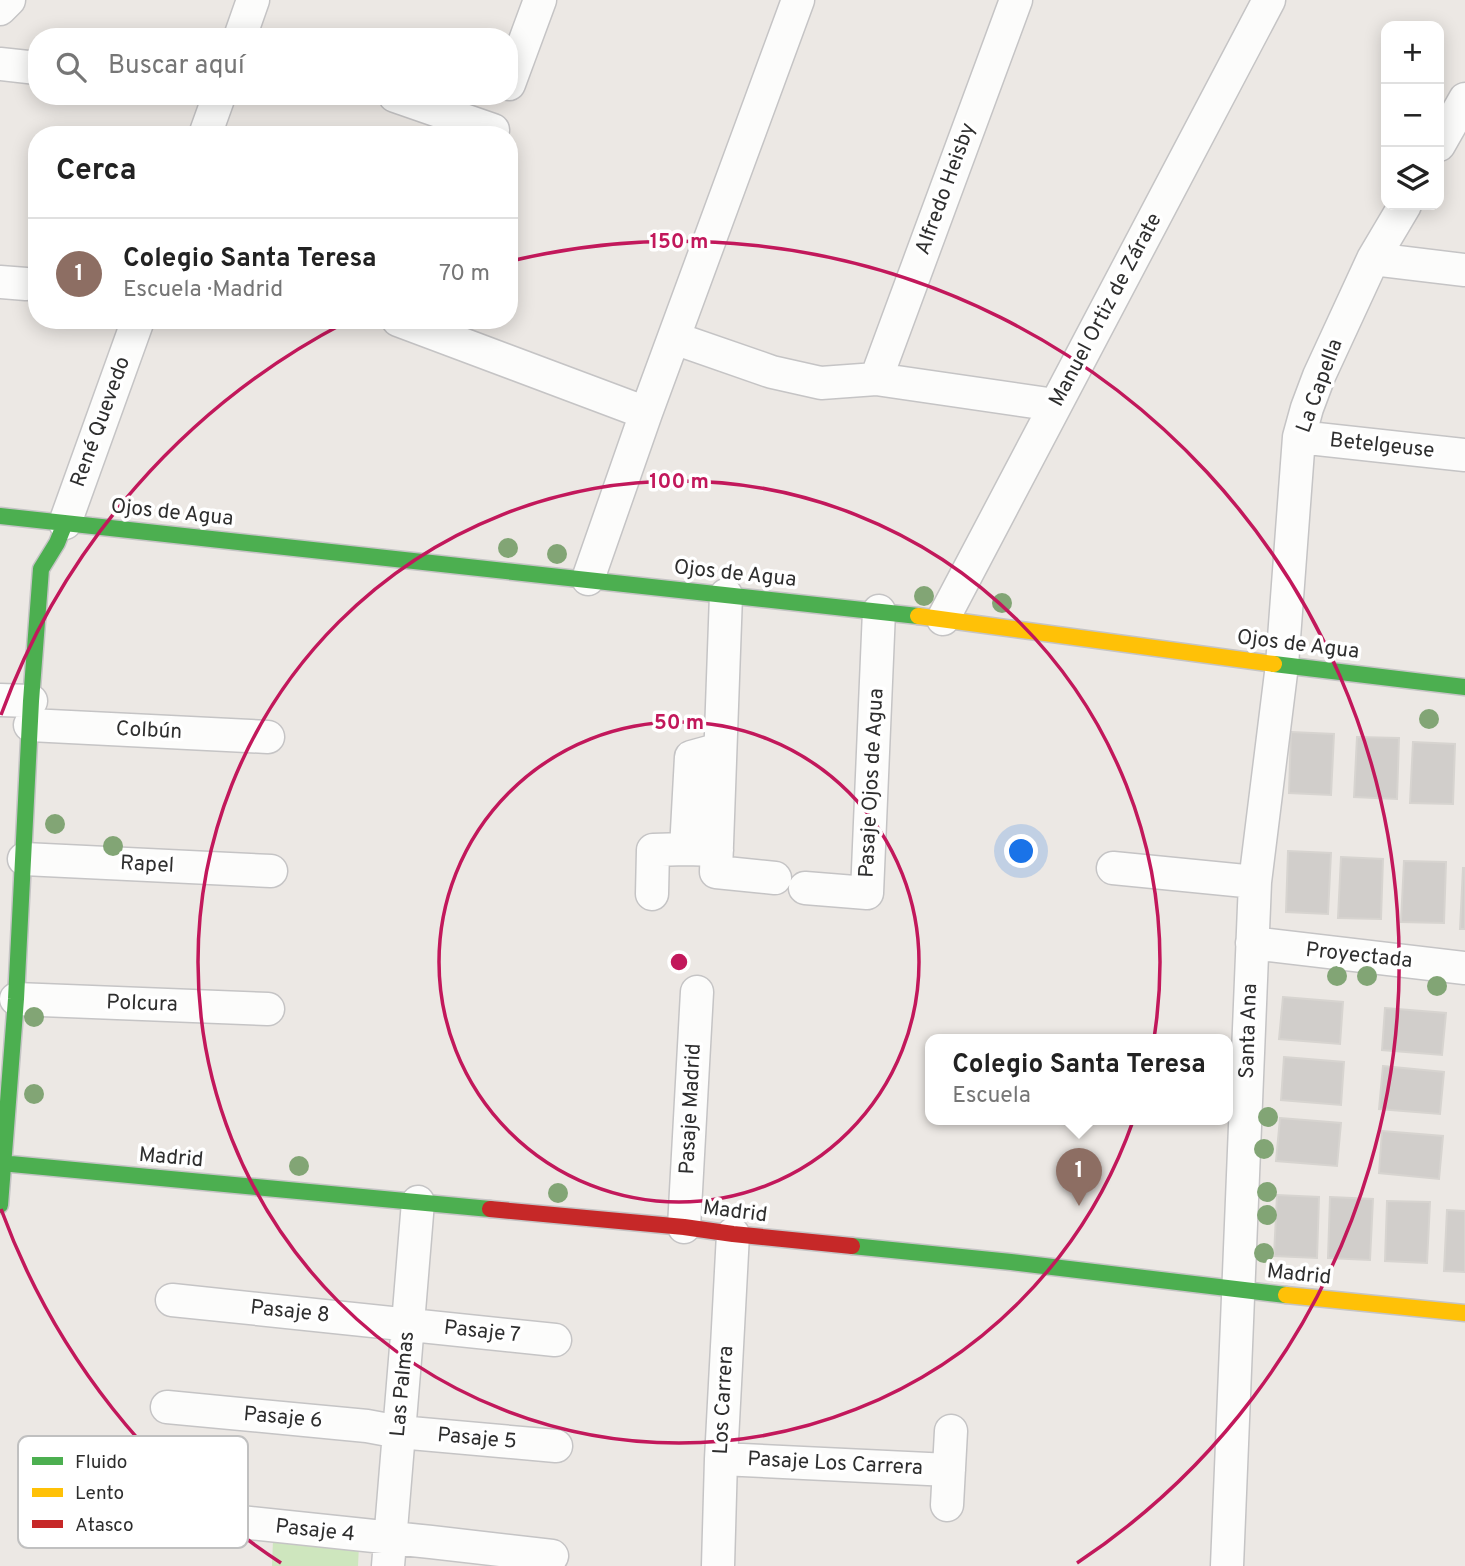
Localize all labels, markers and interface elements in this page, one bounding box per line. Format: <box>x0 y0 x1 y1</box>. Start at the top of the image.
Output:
map controls <box>1381 21 1444 210</box>
button: + <box>1381 21 1444 84</box>
search box <box>28 28 518 105</box>
icon: search <box>52 48 90 86</box>
text: Buscar aquí <box>108 50 245 83</box>
button: − <box>1381 84 1444 147</box>
street label: Alfredo Heisby <box>910 119 982 259</box>
button: layers <box>1381 147 1444 210</box>
text: Cerca <box>56 153 136 190</box>
street label: Manuel Ortiz de Zárate <box>1044 209 1168 411</box>
text: 150 m <box>650 229 708 256</box>
text: Colegio Santa Teresa <box>123 243 376 276</box>
text: 1 <box>74 260 84 289</box>
text: 70 m <box>439 260 490 289</box>
text: Escuela · Madrid <box>123 276 283 305</box>
street label: La Capella <box>1291 335 1349 437</box>
street label: René Quevedo <box>65 353 137 491</box>
street label: Betelgeuse <box>1328 427 1436 465</box>
text: 100 m <box>649 469 709 496</box>
street label: Ojos de Agua <box>109 493 235 533</box>
street label: Ojos de Agua <box>672 554 798 594</box>
street label: Ojos de Agua <box>1235 624 1361 666</box>
street label: Pasaje Ojos de Agua <box>854 688 890 878</box>
text: 50 m <box>654 710 704 737</box>
street label: Colbún <box>115 716 183 746</box>
your location <box>1004 834 1038 868</box>
street label: Rapel <box>119 850 175 880</box>
street label: Proyectada <box>1304 937 1414 975</box>
centre of rings <box>667 950 691 974</box>
street label: Santa Ana <box>1234 983 1264 1079</box>
street label: Polcura <box>106 989 178 1019</box>
popup <box>925 1034 1233 1125</box>
street label: Pasaje Madrid <box>674 1043 708 1175</box>
text: Colegio Santa Teresa <box>952 1049 1206 1082</box>
text: Escuela <box>952 1082 1031 1111</box>
street label: Madrid <box>138 1142 204 1174</box>
pin: 1 <box>1056 1148 1102 1206</box>
street label: Madrid <box>701 1195 769 1229</box>
street label: Madrid <box>1265 1258 1333 1292</box>
street label: Pasaje 8 <box>249 1294 331 1330</box>
street label: Pasaje 7 <box>442 1315 522 1349</box>
street label: Las Palmas <box>385 1330 421 1438</box>
street label: Los Carrera <box>708 1345 740 1455</box>
street label: Pasaje 6 <box>242 1401 324 1435</box>
street label: Pasaje 5 <box>436 1422 518 1456</box>
legend <box>18 1436 248 1548</box>
street label: Pasaje Los Carrera <box>747 1446 923 1482</box>
text: Fluido <box>75 1451 127 1475</box>
text: Lento <box>75 1482 124 1506</box>
street label: Pasaje 4 <box>274 1513 356 1549</box>
text: Atasco <box>75 1514 134 1538</box>

